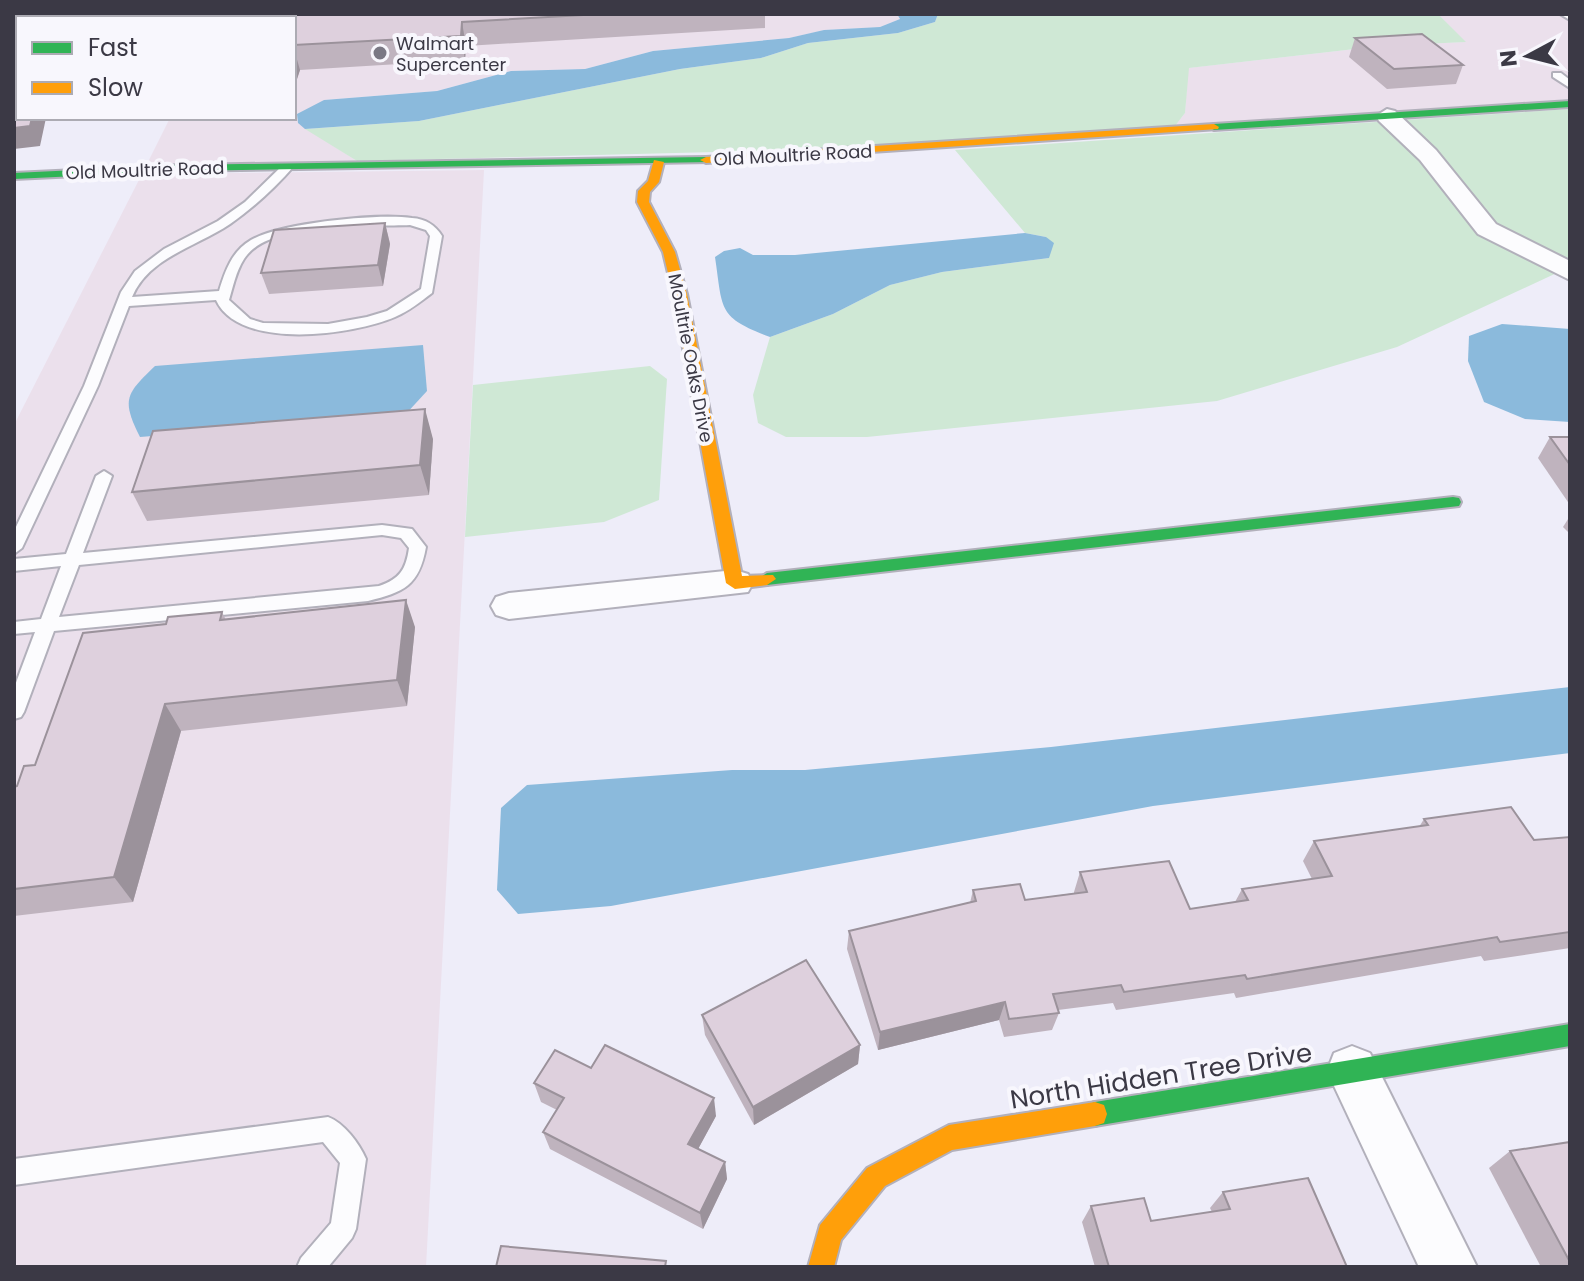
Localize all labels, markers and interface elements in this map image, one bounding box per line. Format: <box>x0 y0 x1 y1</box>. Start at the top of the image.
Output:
legend <box>16 16 296 120</box>
north arrow <box>1488 16 1568 96</box>
text: Fast <box>88 31 138 64</box>
place label: Walmart Supercenter <box>396 31 506 77</box>
marker: Walmart Supercenter <box>371 44 389 62</box>
text: N <box>1492 48 1525 68</box>
text: Slow <box>88 71 143 104</box>
street label: Old Moultrie Road <box>713 138 873 172</box>
street label: Old Moultrie Road <box>65 155 225 185</box>
street label: Moultrie Oaks Drive <box>662 271 720 445</box>
street label: North Hidden Tree Drive <box>1008 1034 1314 1118</box>

